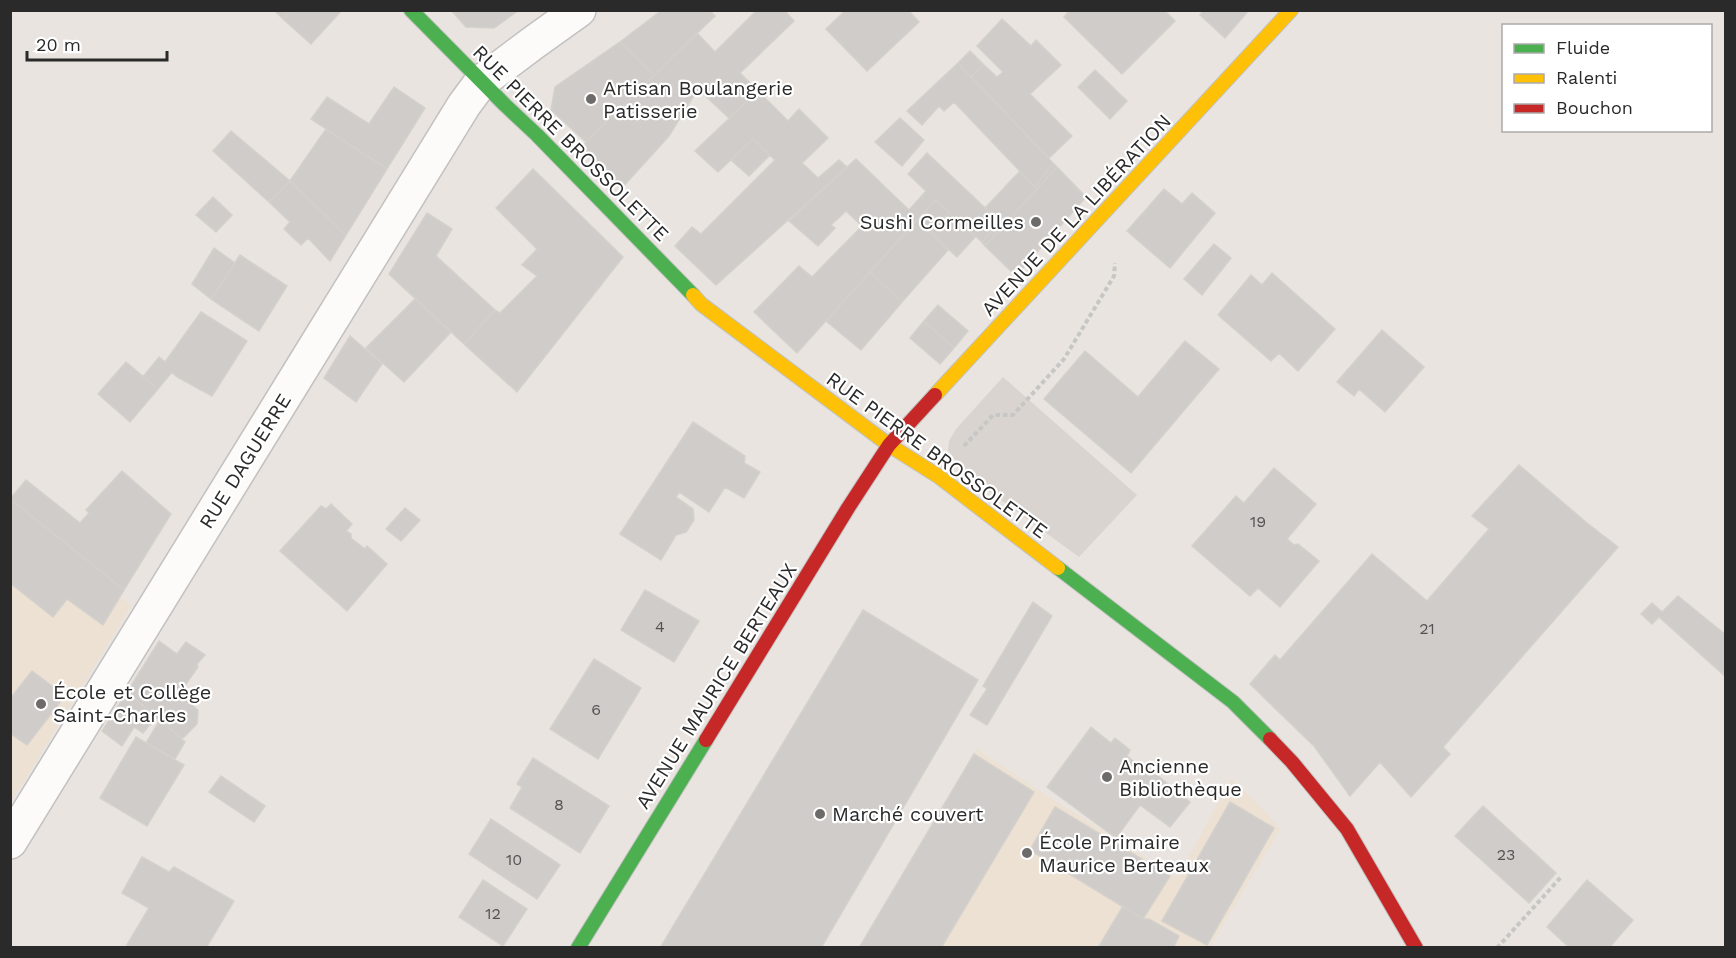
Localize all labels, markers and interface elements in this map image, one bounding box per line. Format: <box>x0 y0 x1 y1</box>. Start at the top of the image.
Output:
scale bar <box>27 24 166 62</box>
legend <box>1502 24 1712 132</box>
text: 20 m <box>36 34 81 55</box>
text: Fluide <box>1556 37 1610 58</box>
street label: RUE PIERRE BROSSOLETTE <box>468 40 674 246</box>
text: Ralenti <box>1556 67 1617 88</box>
place label: Artisan Boulangerie Patisserie <box>603 76 793 123</box>
marker: Artisan Boulangerie Patisserie <box>584 92 598 106</box>
text: Bouchon <box>1556 97 1633 118</box>
street label: AVENUE DE LA LIBÉRATION <box>976 109 1176 321</box>
place label: Sushi Cormeilles <box>860 210 1024 234</box>
marker: Sushi Cormeilles <box>1029 215 1043 229</box>
street label: RUE PIERRE BROSSOLETTE <box>822 367 1052 543</box>
street label: RUE DAGUERRE <box>194 389 296 533</box>
house number: 19 <box>1250 512 1266 531</box>
street label: AVENUE MAURICE BERTEAUX <box>630 559 802 813</box>
house number: 4 <box>655 617 665 636</box>
house number: 21 <box>1419 619 1435 638</box>
place label: École et Collège Saint-Charles <box>53 680 211 727</box>
marker: École et Collège Saint-Charles <box>34 697 48 711</box>
house number: 6 <box>591 700 601 719</box>
place label: Ancienne Bibliothèque <box>1119 754 1242 801</box>
marker: Ancienne Bibliothèque <box>1100 770 1114 784</box>
house number: 8 <box>554 795 564 814</box>
place label: Marché couvert <box>832 802 984 826</box>
marker: Marché couvert <box>813 807 827 821</box>
place label: École Primaire Maurice Berteaux <box>1039 830 1209 877</box>
house number: 23 <box>1497 845 1515 864</box>
marker: École Primaire Maurice Berteaux <box>1020 846 1034 860</box>
house number: 10 <box>506 850 522 869</box>
house number: 12 <box>485 904 501 923</box>

